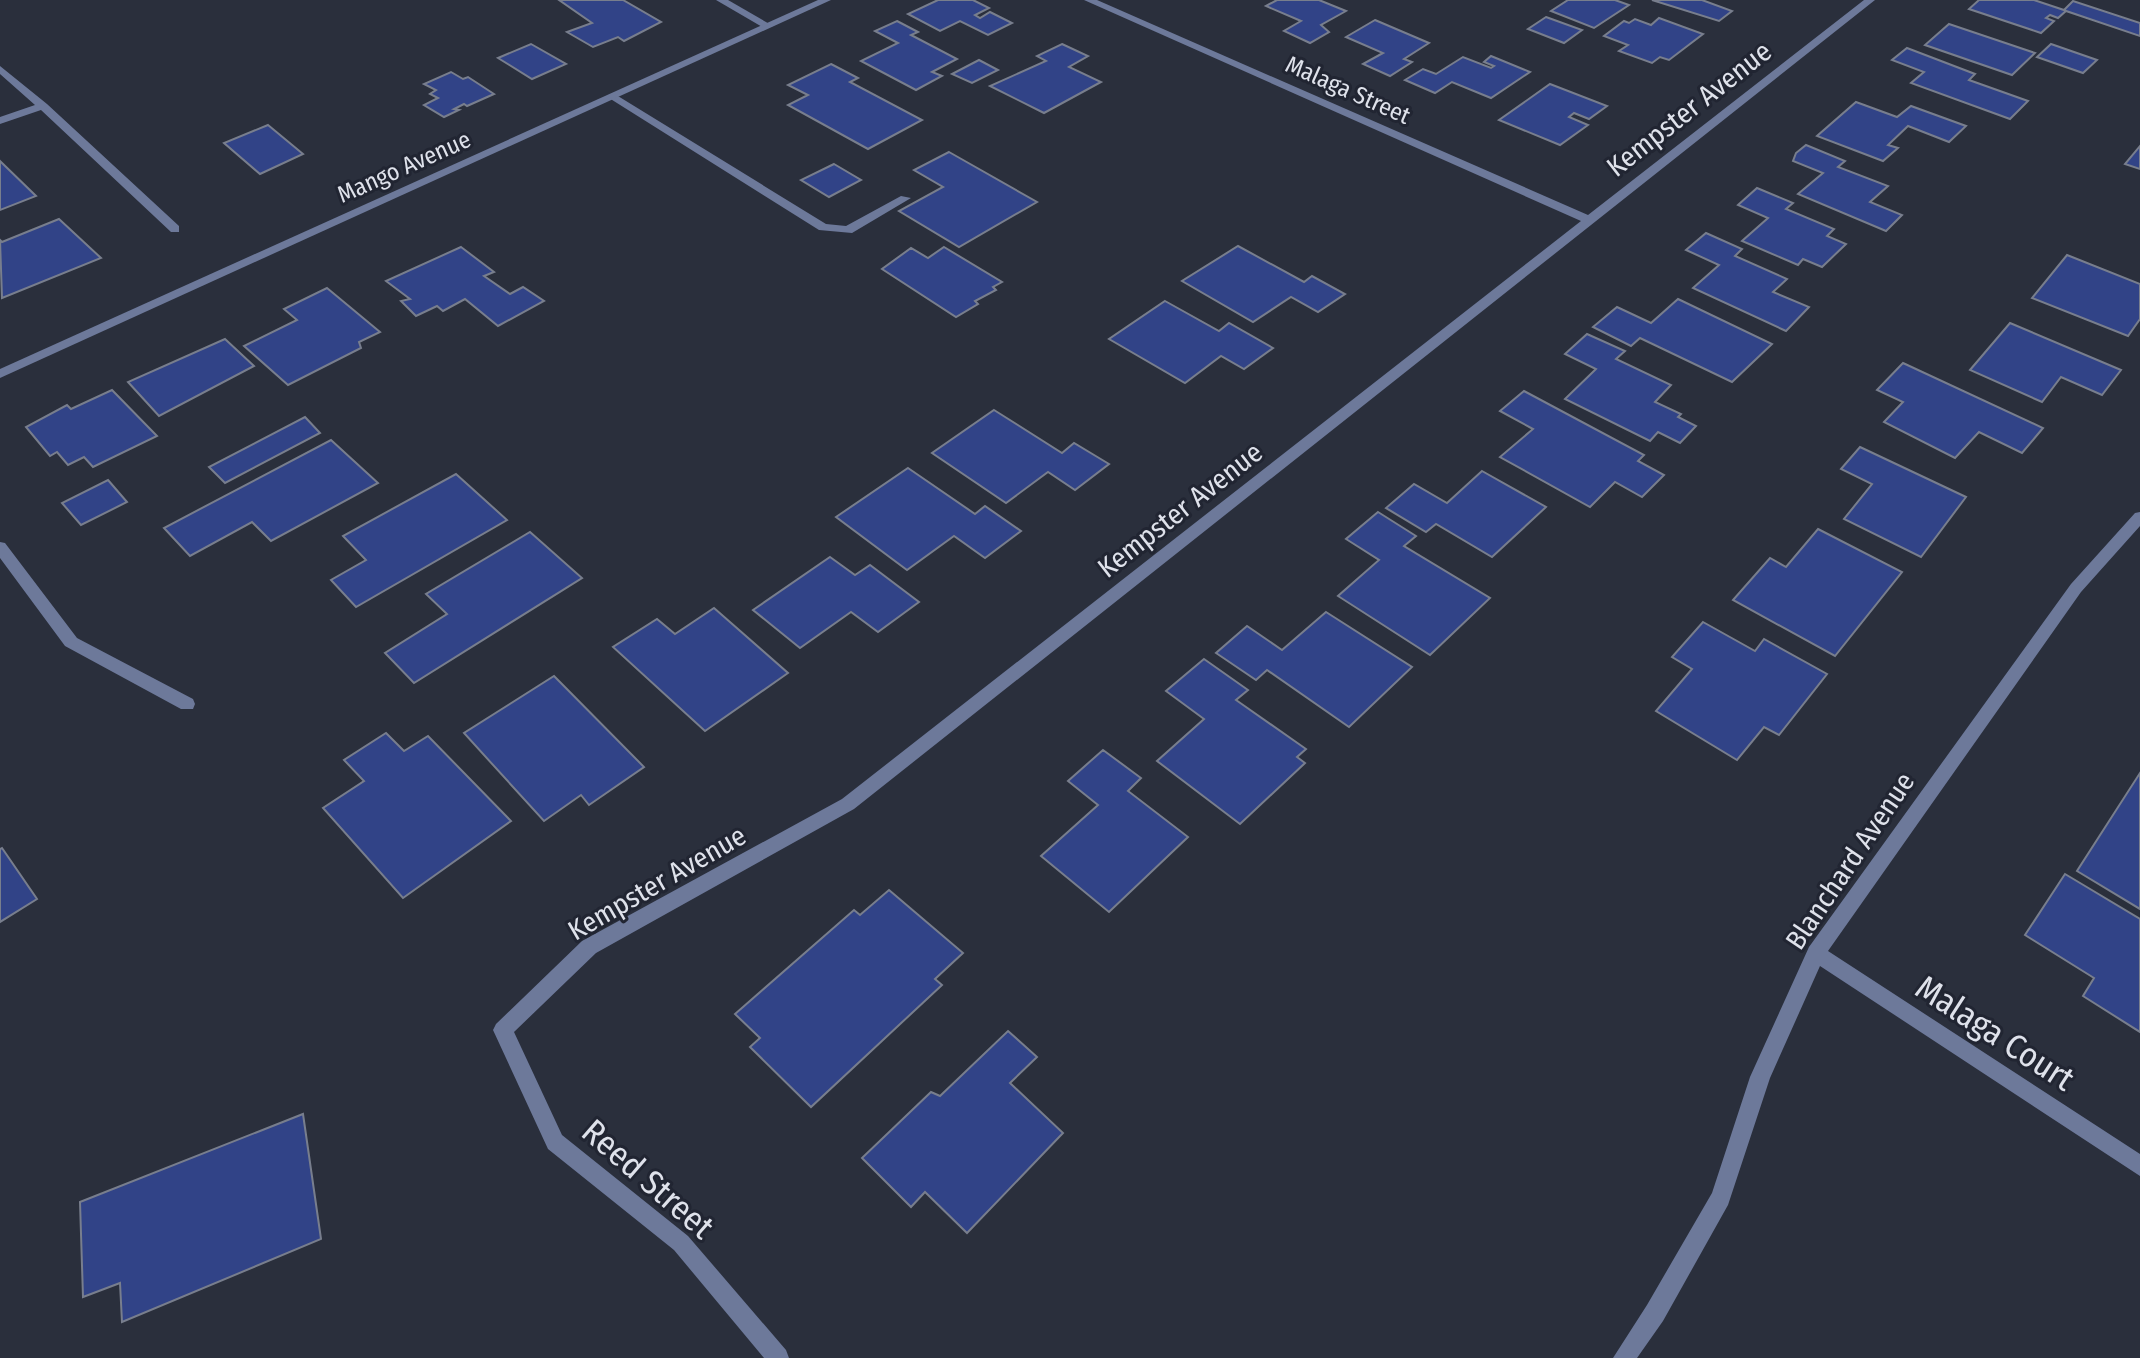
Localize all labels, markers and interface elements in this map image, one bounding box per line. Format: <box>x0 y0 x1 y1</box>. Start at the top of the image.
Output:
street label: Kempster Avenue <box>1600 35 1778 183</box>
street label: Malaga Street <box>1281 50 1415 130</box>
street label: Mango Avenue <box>333 125 475 209</box>
street label: Kempster Avenue <box>1091 436 1269 584</box>
street label: Blanchard Avenue <box>1779 766 1921 956</box>
street label: Kempster Avenue <box>562 819 752 947</box>
street label: Malaga Court <box>1908 967 2083 1100</box>
street label: Reed Street <box>574 1111 723 1248</box>

